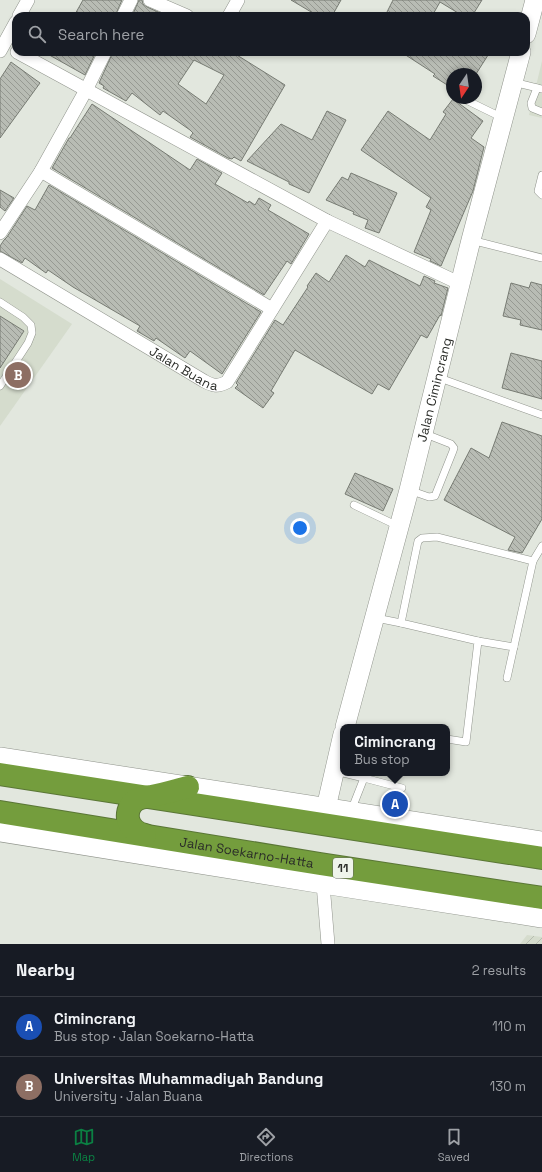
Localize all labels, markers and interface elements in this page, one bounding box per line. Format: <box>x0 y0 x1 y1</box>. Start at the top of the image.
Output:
search box <box>12 12 530 56</box>
icon: search <box>26 23 48 45</box>
text: Search here <box>58 25 144 44</box>
north arrow <box>446 68 482 104</box>
street label: Jalan Cimincrang <box>413 336 455 444</box>
street label: Jalan Buana <box>147 342 220 394</box>
pin: B <box>5 360 31 390</box>
your location <box>290 518 310 538</box>
popup <box>340 724 450 776</box>
text: Cimincrang <box>354 732 436 751</box>
text: Bus stop <box>354 751 410 768</box>
pin: A <box>382 789 408 819</box>
street label: Jalan Soekarno-Hatta <box>179 833 316 871</box>
road number: 11 <box>333 858 353 878</box>
text: Nearby <box>16 959 75 981</box>
text: 2 results <box>472 962 526 979</box>
text: Cimincrang <box>54 1009 136 1028</box>
text: A <box>25 1018 33 1035</box>
text: 110 m <box>492 1018 526 1035</box>
text: Bus stop · Jalan Soekarno-Hatta <box>54 1028 254 1045</box>
text: Universitas Muhammadiyah Bandung <box>54 1069 323 1088</box>
text: B <box>25 1078 33 1095</box>
text: 130 m <box>490 1078 526 1095</box>
text: University · Jalan Buana <box>54 1088 202 1105</box>
tab: Map <box>72 1126 95 1164</box>
tab: Directions <box>239 1126 293 1164</box>
tab: Saved <box>438 1126 470 1164</box>

